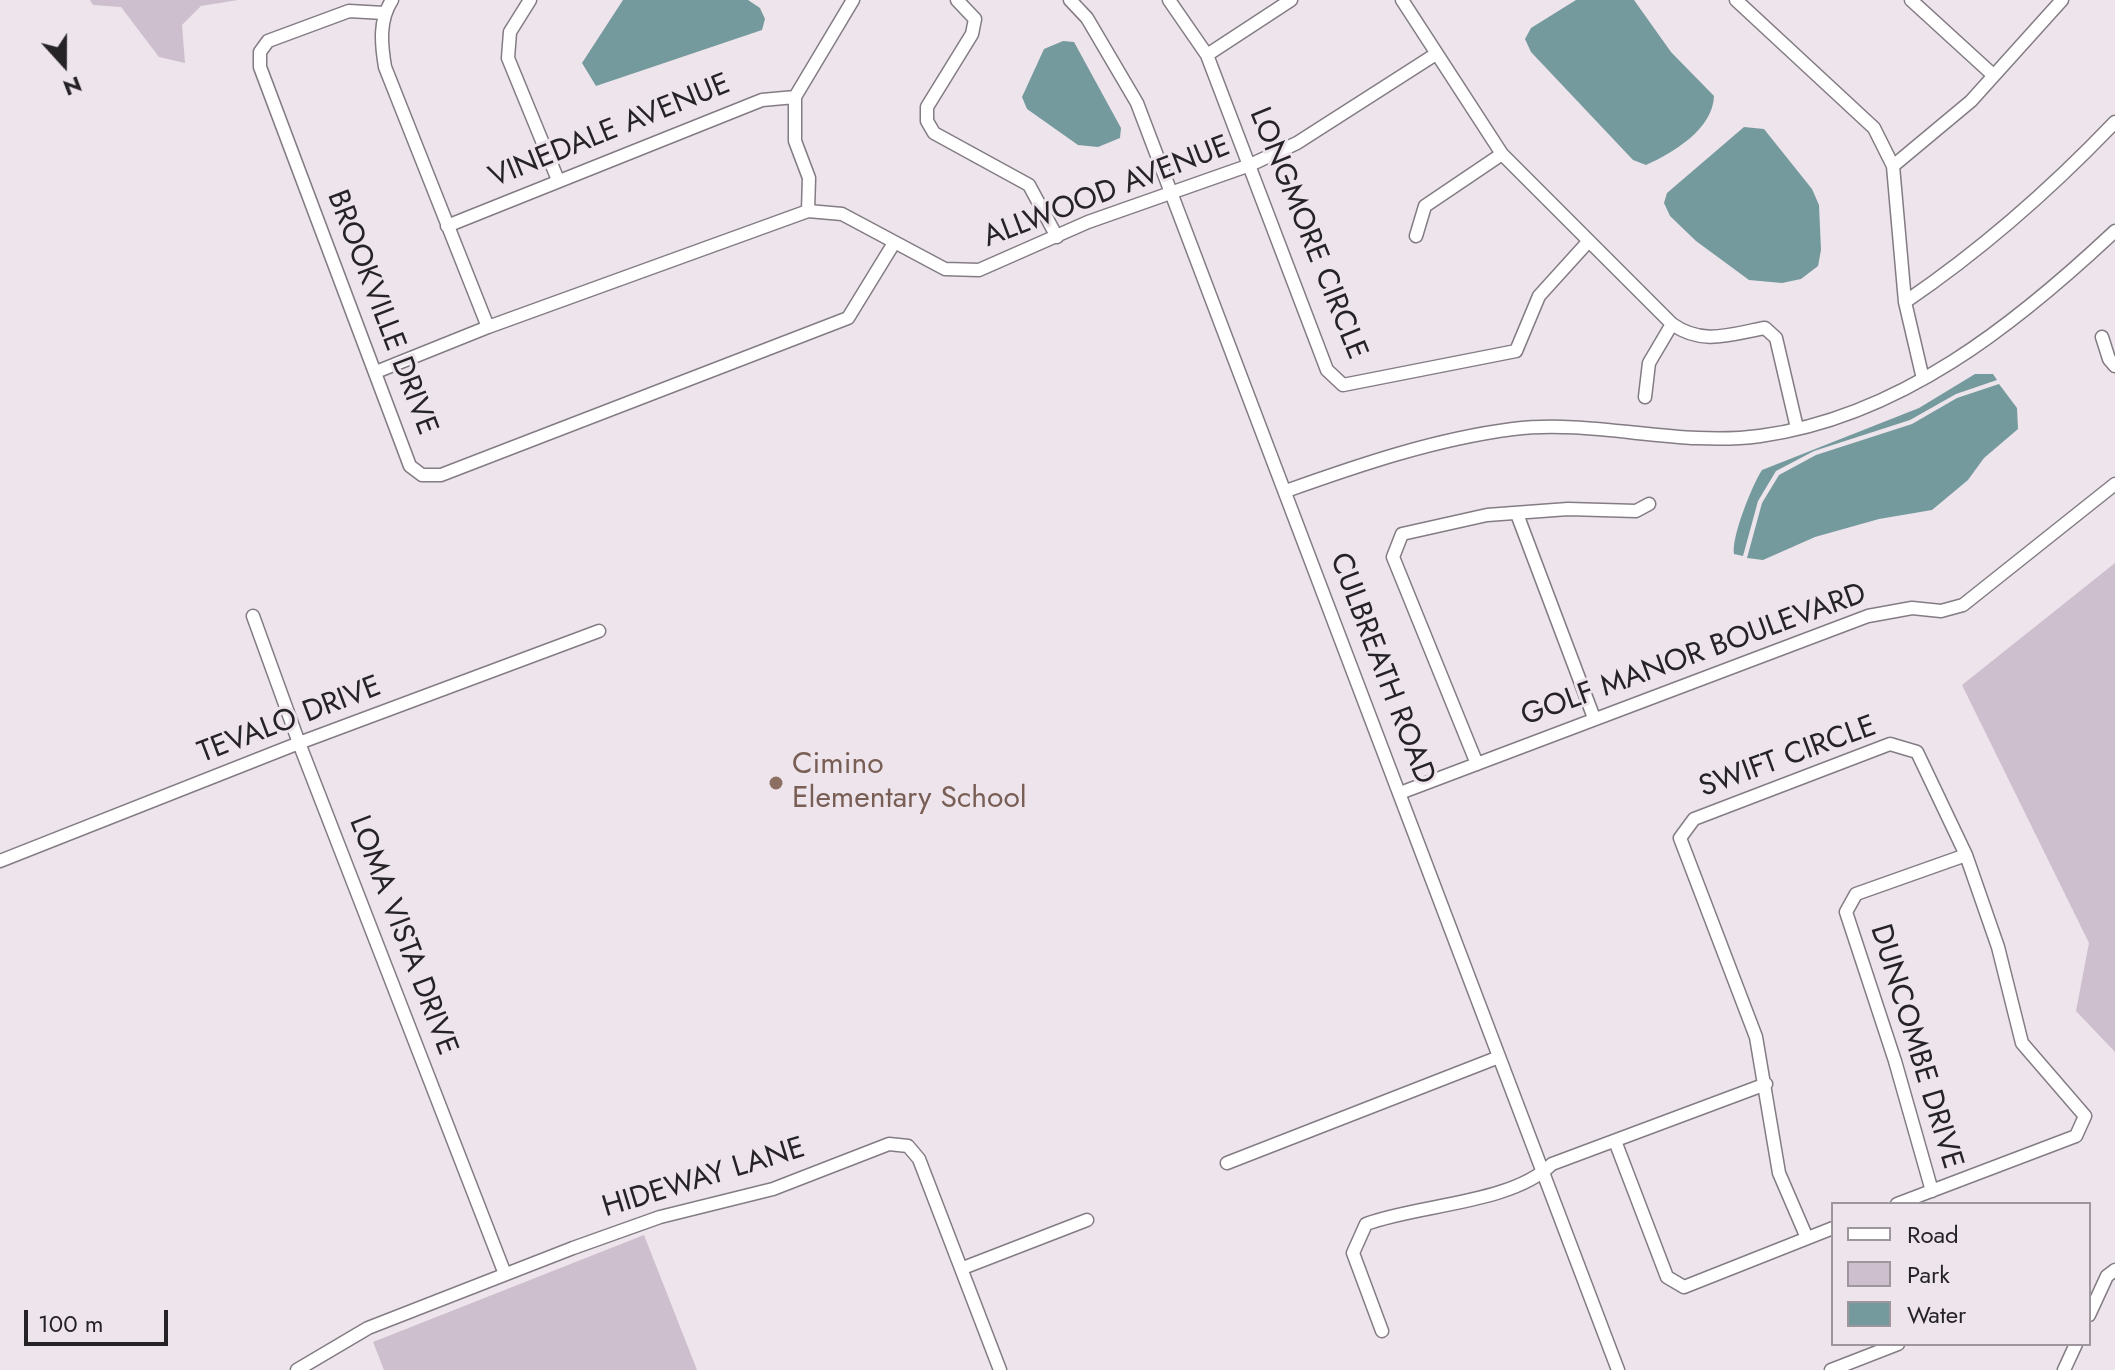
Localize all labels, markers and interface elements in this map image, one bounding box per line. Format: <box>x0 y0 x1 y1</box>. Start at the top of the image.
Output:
north arrow <box>24 24 104 104</box>
street label: VINEDALE AVENUE <box>484 67 736 197</box>
text: N <box>59 68 86 104</box>
street label: LONGMORE CIRCLE <box>1240 103 1374 365</box>
street label: ALLWOOD AVENUE <box>978 129 1236 257</box>
street label: BROOKVILLE DRIVE <box>318 186 444 440</box>
street label: CULBREATH ROAD <box>1320 548 1442 790</box>
street label: GOLF MANOR BOULEVARD <box>1517 577 1871 735</box>
street label: TEVALO DRIVE <box>193 670 387 772</box>
street label: SWIFT CIRCLE <box>1695 709 1881 807</box>
place label: Cimino Elementary School <box>792 748 1027 818</box>
marker: Cimino Elementary School <box>767 774 785 792</box>
street label: LOMA VISTA DRIVE <box>340 811 464 1061</box>
street label: DUNCOMBE DRIVE <box>1861 920 1969 1174</box>
street label: HIDEWAY LANE <box>598 1131 810 1227</box>
legend <box>1831 1202 2091 1346</box>
text: Road <box>1907 1217 1959 1252</box>
text: Park <box>1907 1257 1950 1292</box>
scale bar <box>28 1294 172 1344</box>
text: Water <box>1907 1297 1966 1332</box>
text: 100 m <box>38 1306 104 1341</box>

